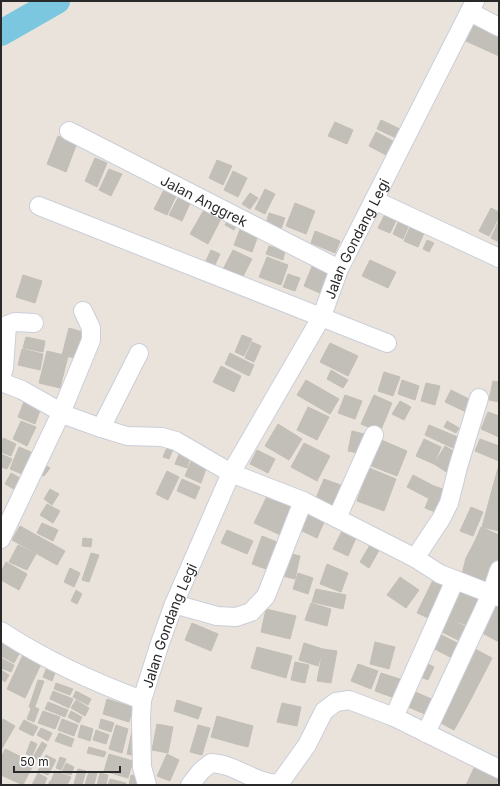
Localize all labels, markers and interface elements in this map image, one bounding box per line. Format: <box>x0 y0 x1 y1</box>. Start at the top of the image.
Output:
street label: Jalan Anggrek <box>158 171 251 230</box>
street label: Jalan Gondang Legi <box>320 175 392 301</box>
street label: Jalan Gondang Legi <box>138 560 199 690</box>
scale bar <box>14 748 120 774</box>
text: 50 m <box>20 754 49 769</box>

